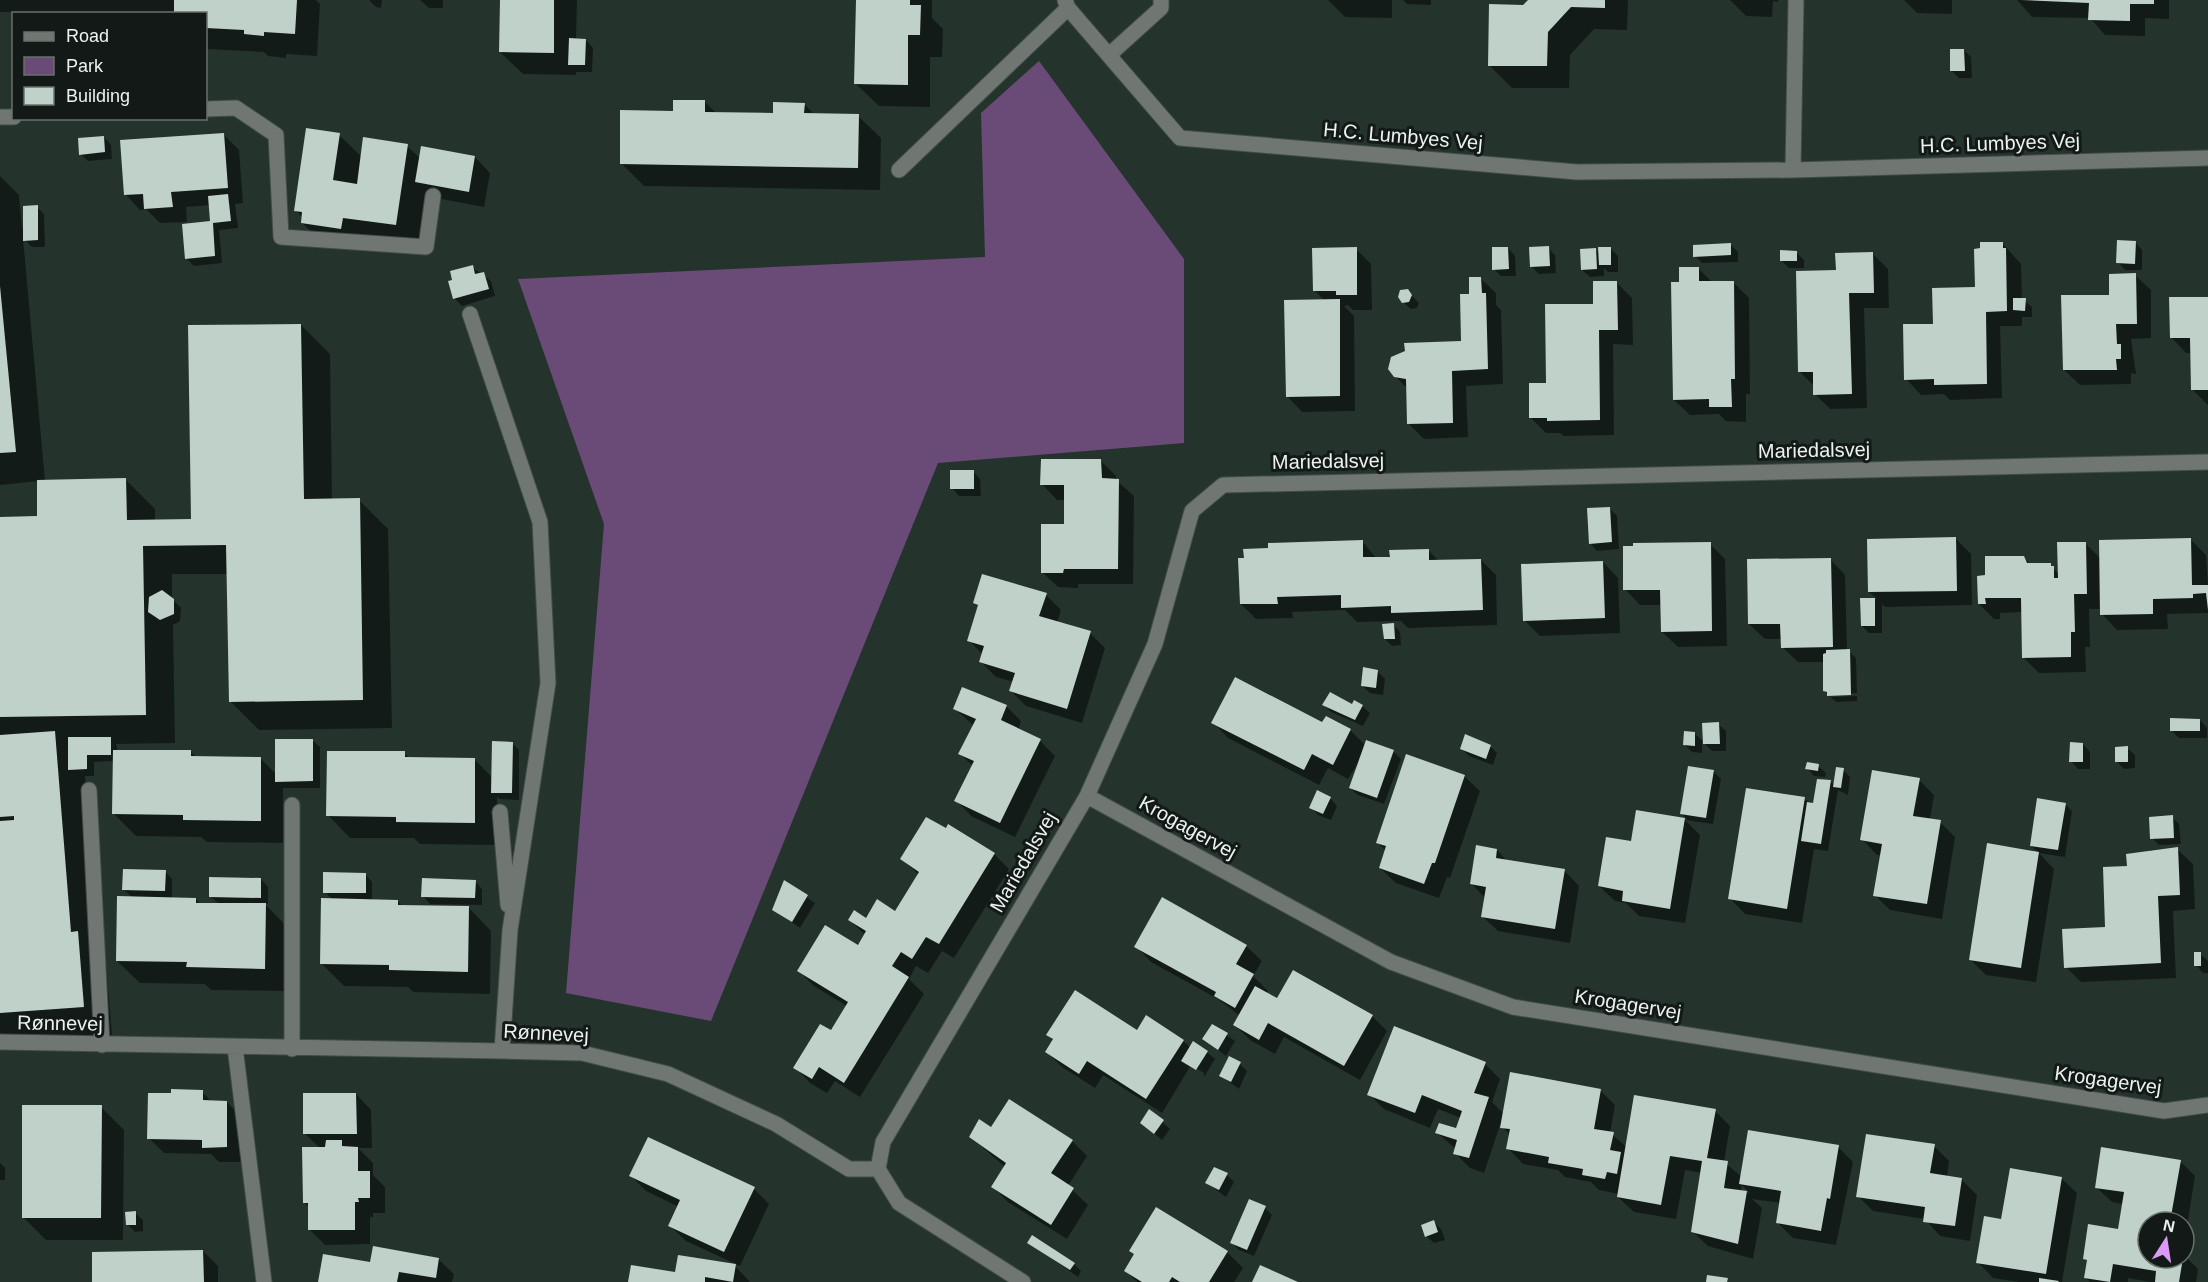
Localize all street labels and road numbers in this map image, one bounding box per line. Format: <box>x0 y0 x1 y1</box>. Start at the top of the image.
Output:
street label: H.C. Lumbyes Vej <box>1322 118 1484 154</box>
street label: H.C. Lumbyes Vej <box>1920 129 2080 157</box>
street label: Mariedalsvej <box>1758 438 1870 462</box>
street label: Mariedalsvej <box>1272 449 1384 473</box>
street label: Krogagervej <box>1136 791 1240 863</box>
street label: Mariedalsvej <box>985 808 1061 916</box>
street label: Krogagervej <box>1573 985 1683 1023</box>
street label: Rønnevej <box>17 1011 103 1035</box>
street label: Rønnevej <box>503 1020 589 1046</box>
street label: Krogagervej <box>2053 1062 2163 1098</box>

